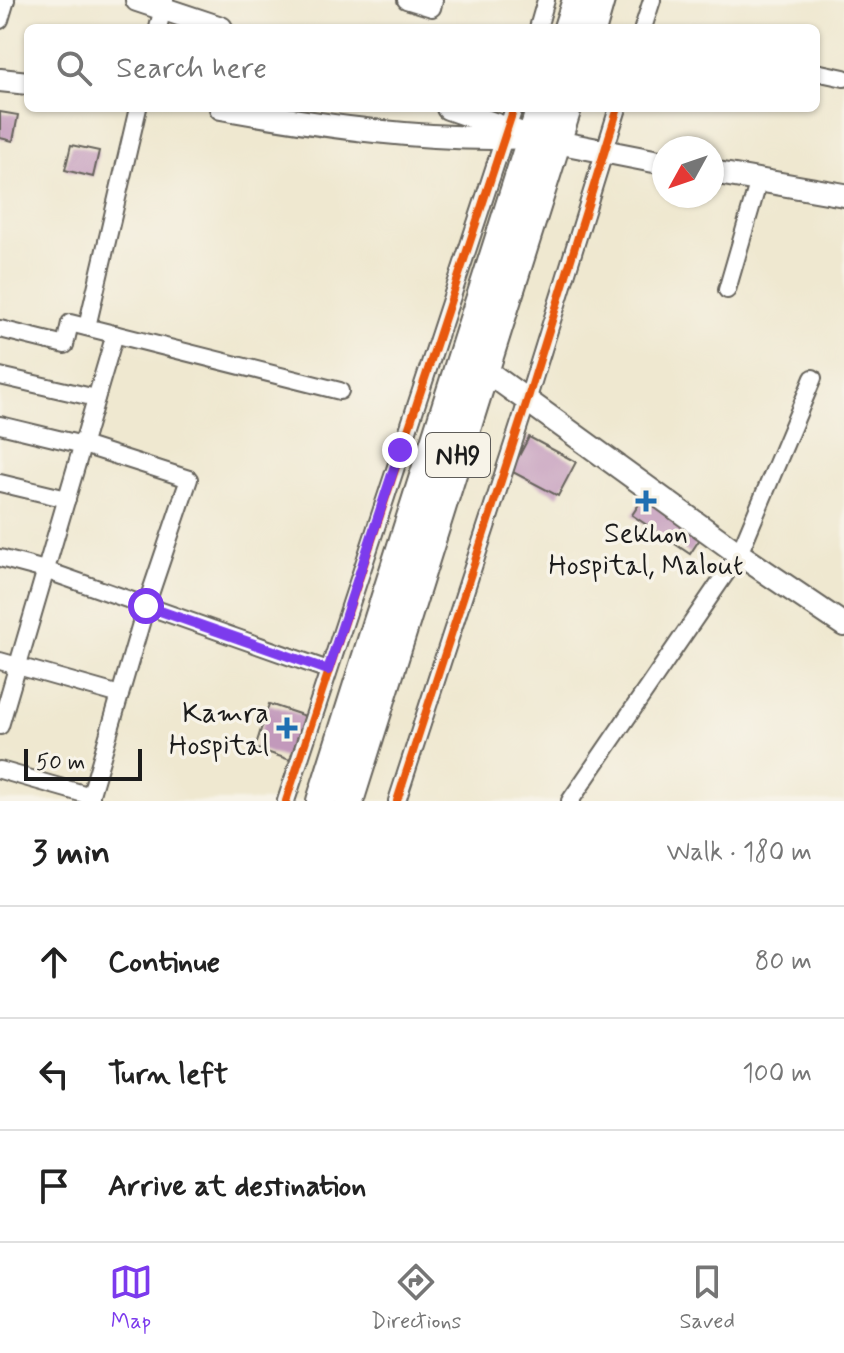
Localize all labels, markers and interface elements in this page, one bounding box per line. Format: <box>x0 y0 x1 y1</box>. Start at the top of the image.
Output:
search box <box>24 24 820 112</box>
icon: search <box>52 46 96 90</box>
text: Search here <box>116 49 267 88</box>
north arrow <box>652 136 724 208</box>
route end <box>382 432 418 468</box>
road number: NH9 <box>426 433 490 477</box>
marker: Sekhon Hospital, Malout <box>635 490 657 512</box>
place label: Sekhon Hospital, Malout <box>549 516 743 585</box>
route start <box>128 588 164 624</box>
place label: Kamra Hospital <box>169 696 269 765</box>
marker: Kamra Hospital <box>276 717 298 739</box>
scale bar <box>24 745 142 781</box>
text: 50 m <box>36 749 85 777</box>
text: 3 min <box>32 831 110 876</box>
text: Walk · 180 m <box>667 836 812 870</box>
icon: ahead <box>32 940 76 984</box>
text: Continue <box>108 943 220 982</box>
text: 80 m <box>755 945 812 979</box>
icon: left <box>32 1052 76 1096</box>
text: Turn left <box>108 1055 228 1094</box>
text: 100 m <box>742 1057 812 1091</box>
icon: arrive <box>32 1164 76 1208</box>
text: Arrive at destination <box>108 1167 366 1206</box>
tab: Map <box>109 1260 153 1336</box>
tab: Directions <box>371 1260 461 1336</box>
tab: Saved <box>679 1260 735 1336</box>

